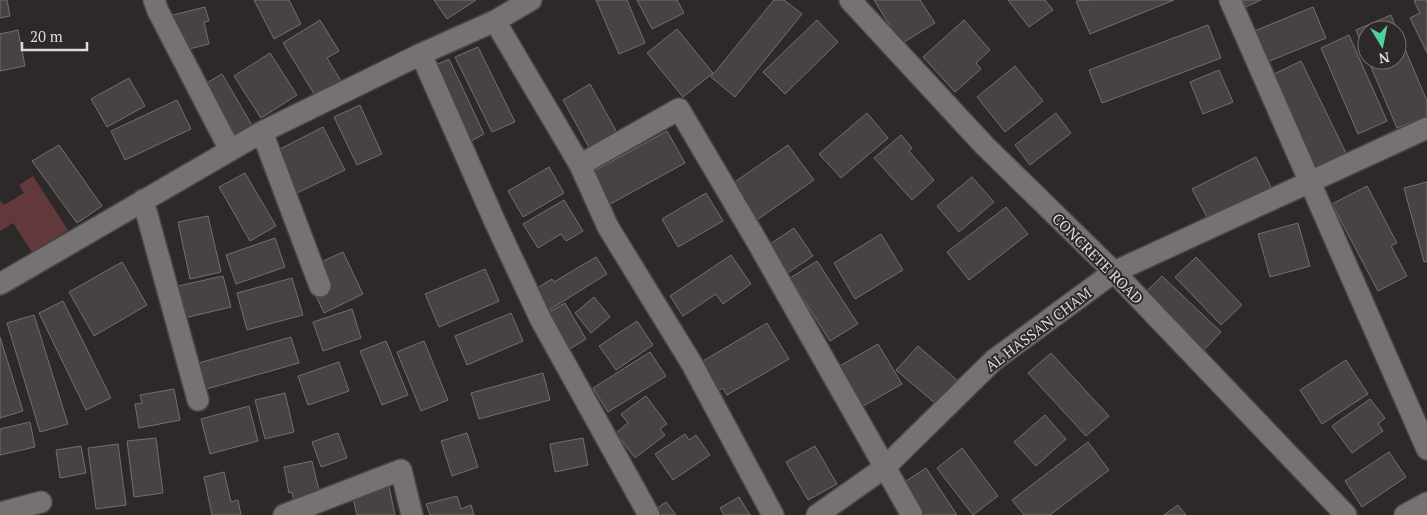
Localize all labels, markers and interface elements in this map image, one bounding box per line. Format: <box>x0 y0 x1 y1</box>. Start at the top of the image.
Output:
scale bar <box>22 20 88 52</box>
north arrow <box>1357 20 1407 70</box>
text: 20 m <box>30 26 63 46</box>
text: N <box>1377 48 1391 69</box>
street label: CONCRETE ROAD <box>1048 208 1148 308</box>
street label: AL HASSAN CHAM <box>981 282 1095 376</box>

